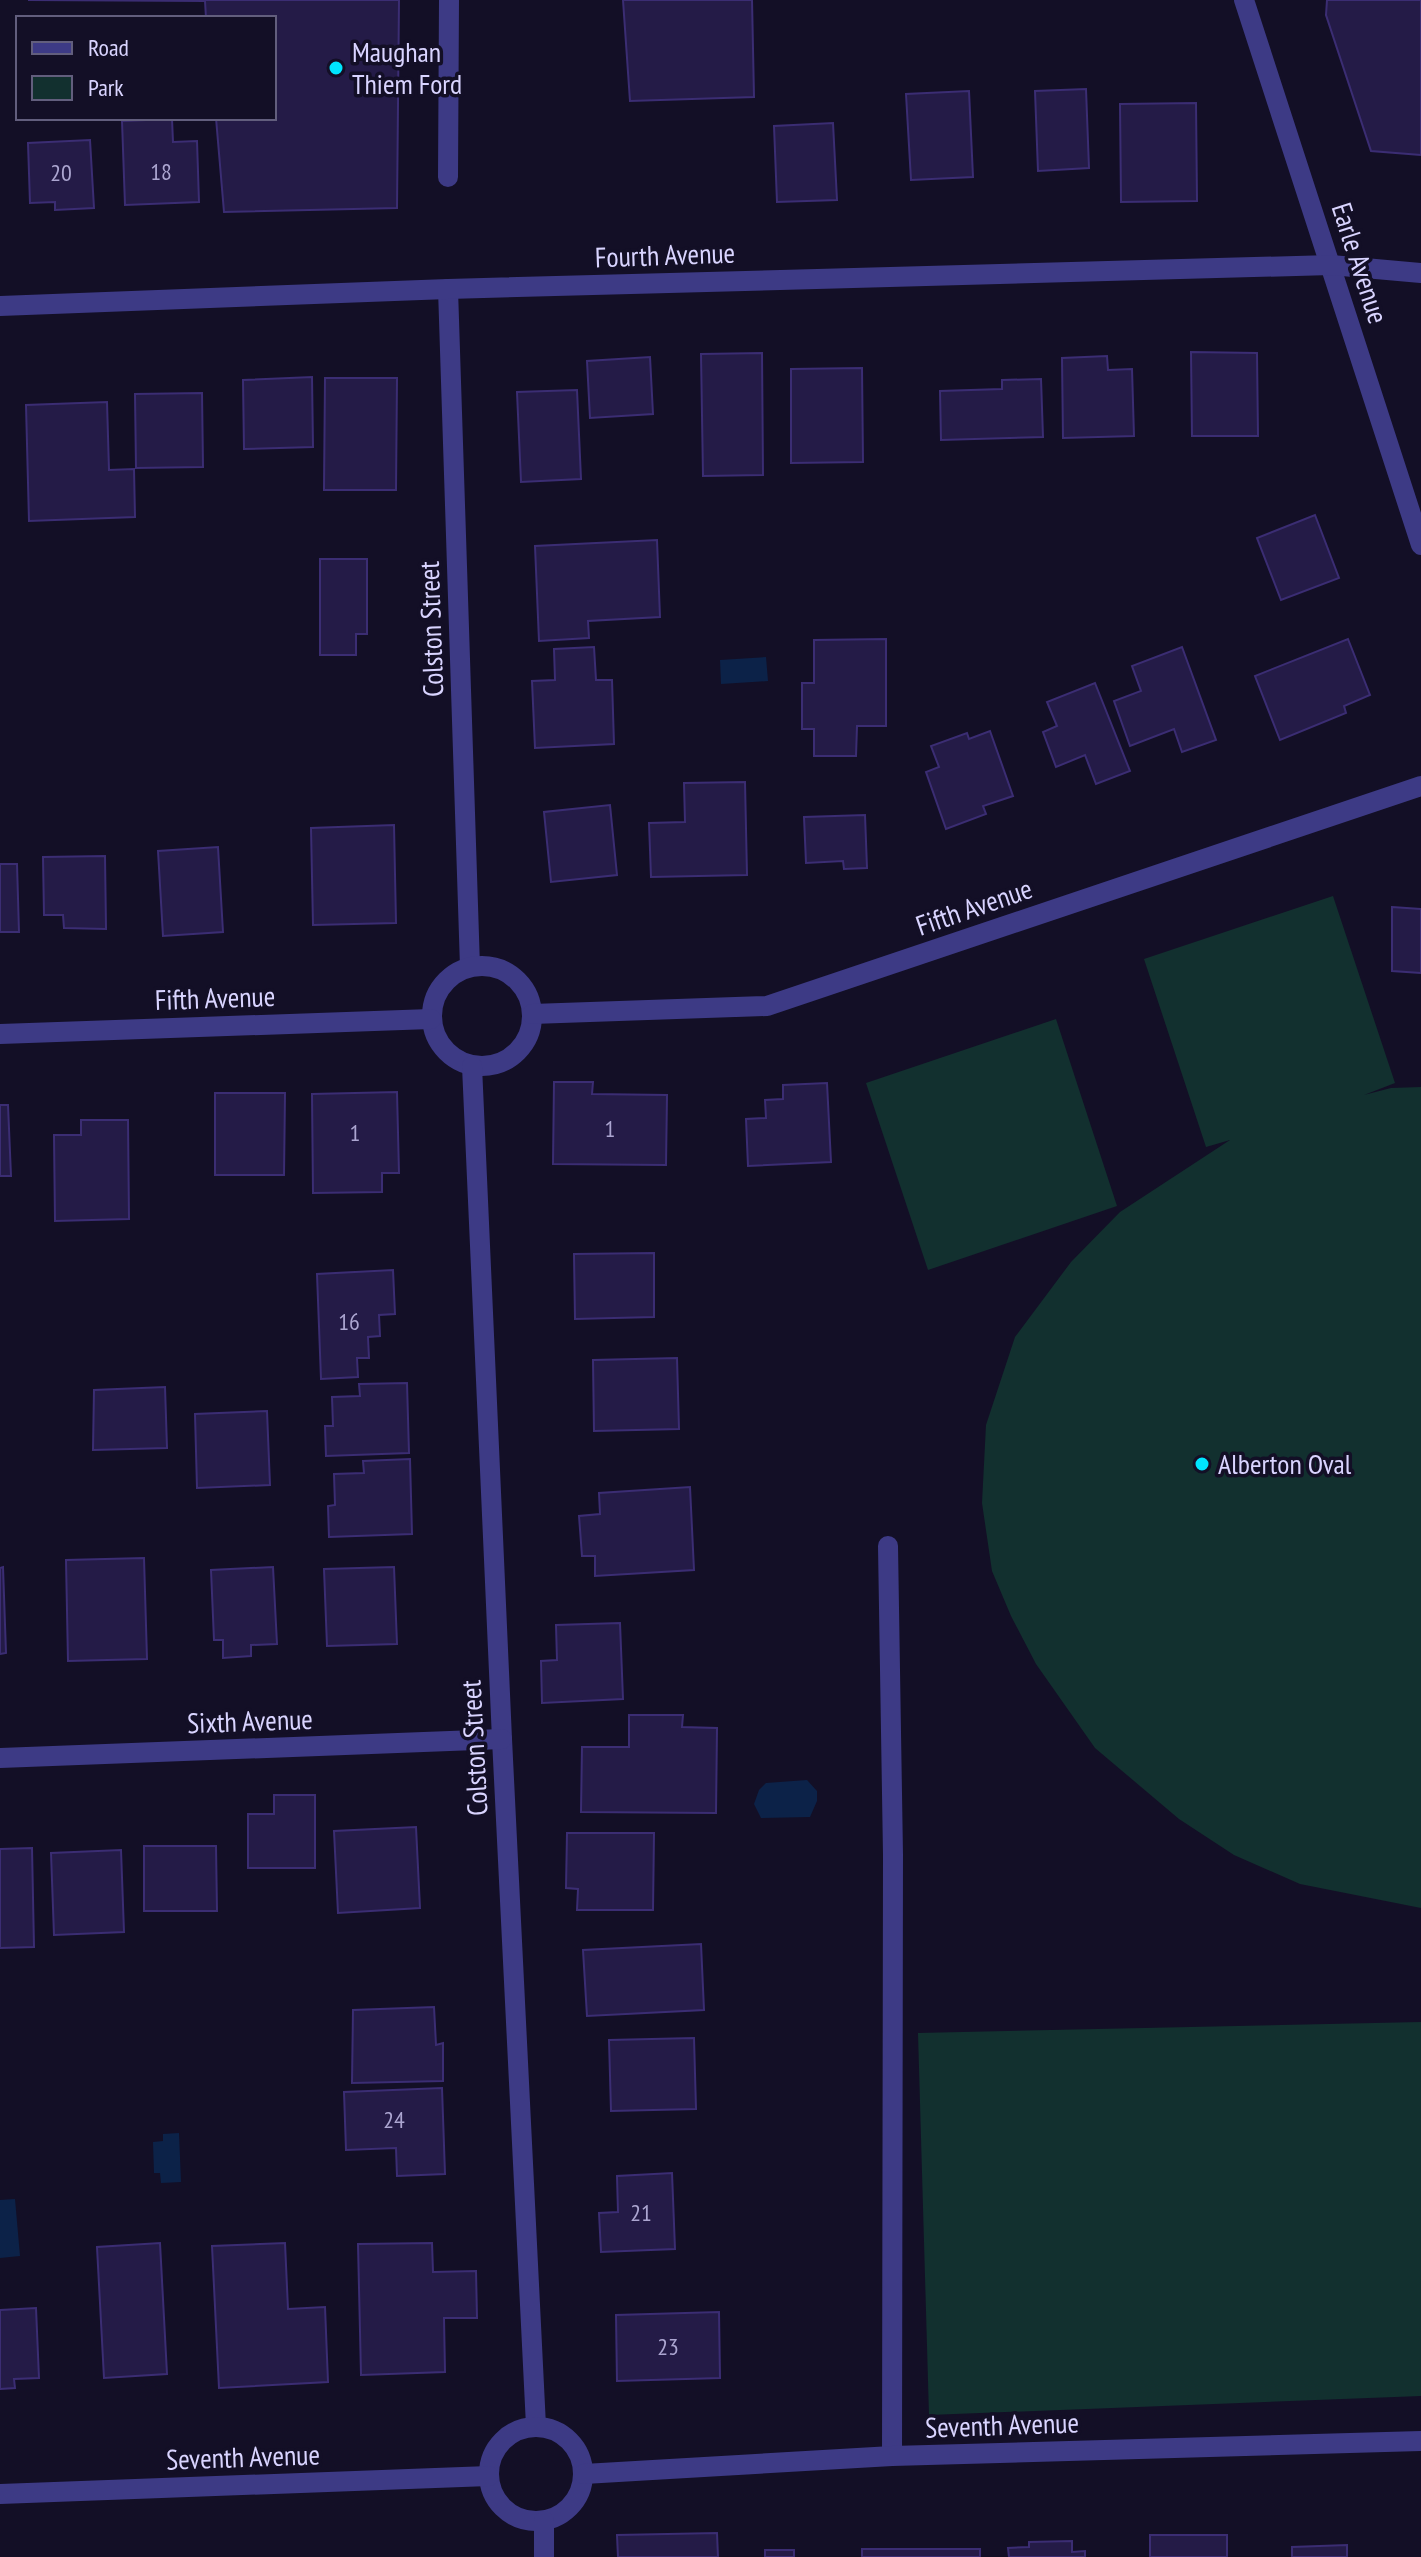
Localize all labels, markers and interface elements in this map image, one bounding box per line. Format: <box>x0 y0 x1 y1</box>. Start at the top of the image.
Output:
legend <box>16 16 276 120</box>
text: Road <box>88 32 129 63</box>
place label: Maughan Thiem Ford <box>352 33 462 102</box>
marker: Maughan Thiem Ford <box>327 59 345 77</box>
text: Park <box>88 72 124 103</box>
house number: 18 <box>150 156 172 187</box>
house number: 20 <box>50 157 72 188</box>
street label: Earle Avenue <box>1324 198 1397 328</box>
street label: Fourth Avenue <box>594 234 736 275</box>
street label: Colston Street <box>410 560 451 698</box>
street label: Fifth Avenue <box>911 869 1037 944</box>
street label: Fifth Avenue <box>154 977 276 1018</box>
house number: 1 <box>605 1113 615 1144</box>
house number: 1 <box>350 1117 360 1148</box>
house number: 16 <box>338 1306 360 1337</box>
place label: Alberton Oval <box>1218 1445 1352 1482</box>
marker: Alberton Oval <box>1193 1455 1211 1473</box>
street label: Colston Street <box>451 1679 496 1817</box>
street label: Sixth Avenue <box>187 1700 313 1741</box>
house number: 24 <box>383 2104 405 2135</box>
house number: 21 <box>630 2197 652 2228</box>
house number: 23 <box>657 2331 679 2362</box>
street label: Seventh Avenue <box>924 2403 1079 2446</box>
street label: Seventh Avenue <box>165 2435 320 2478</box>

